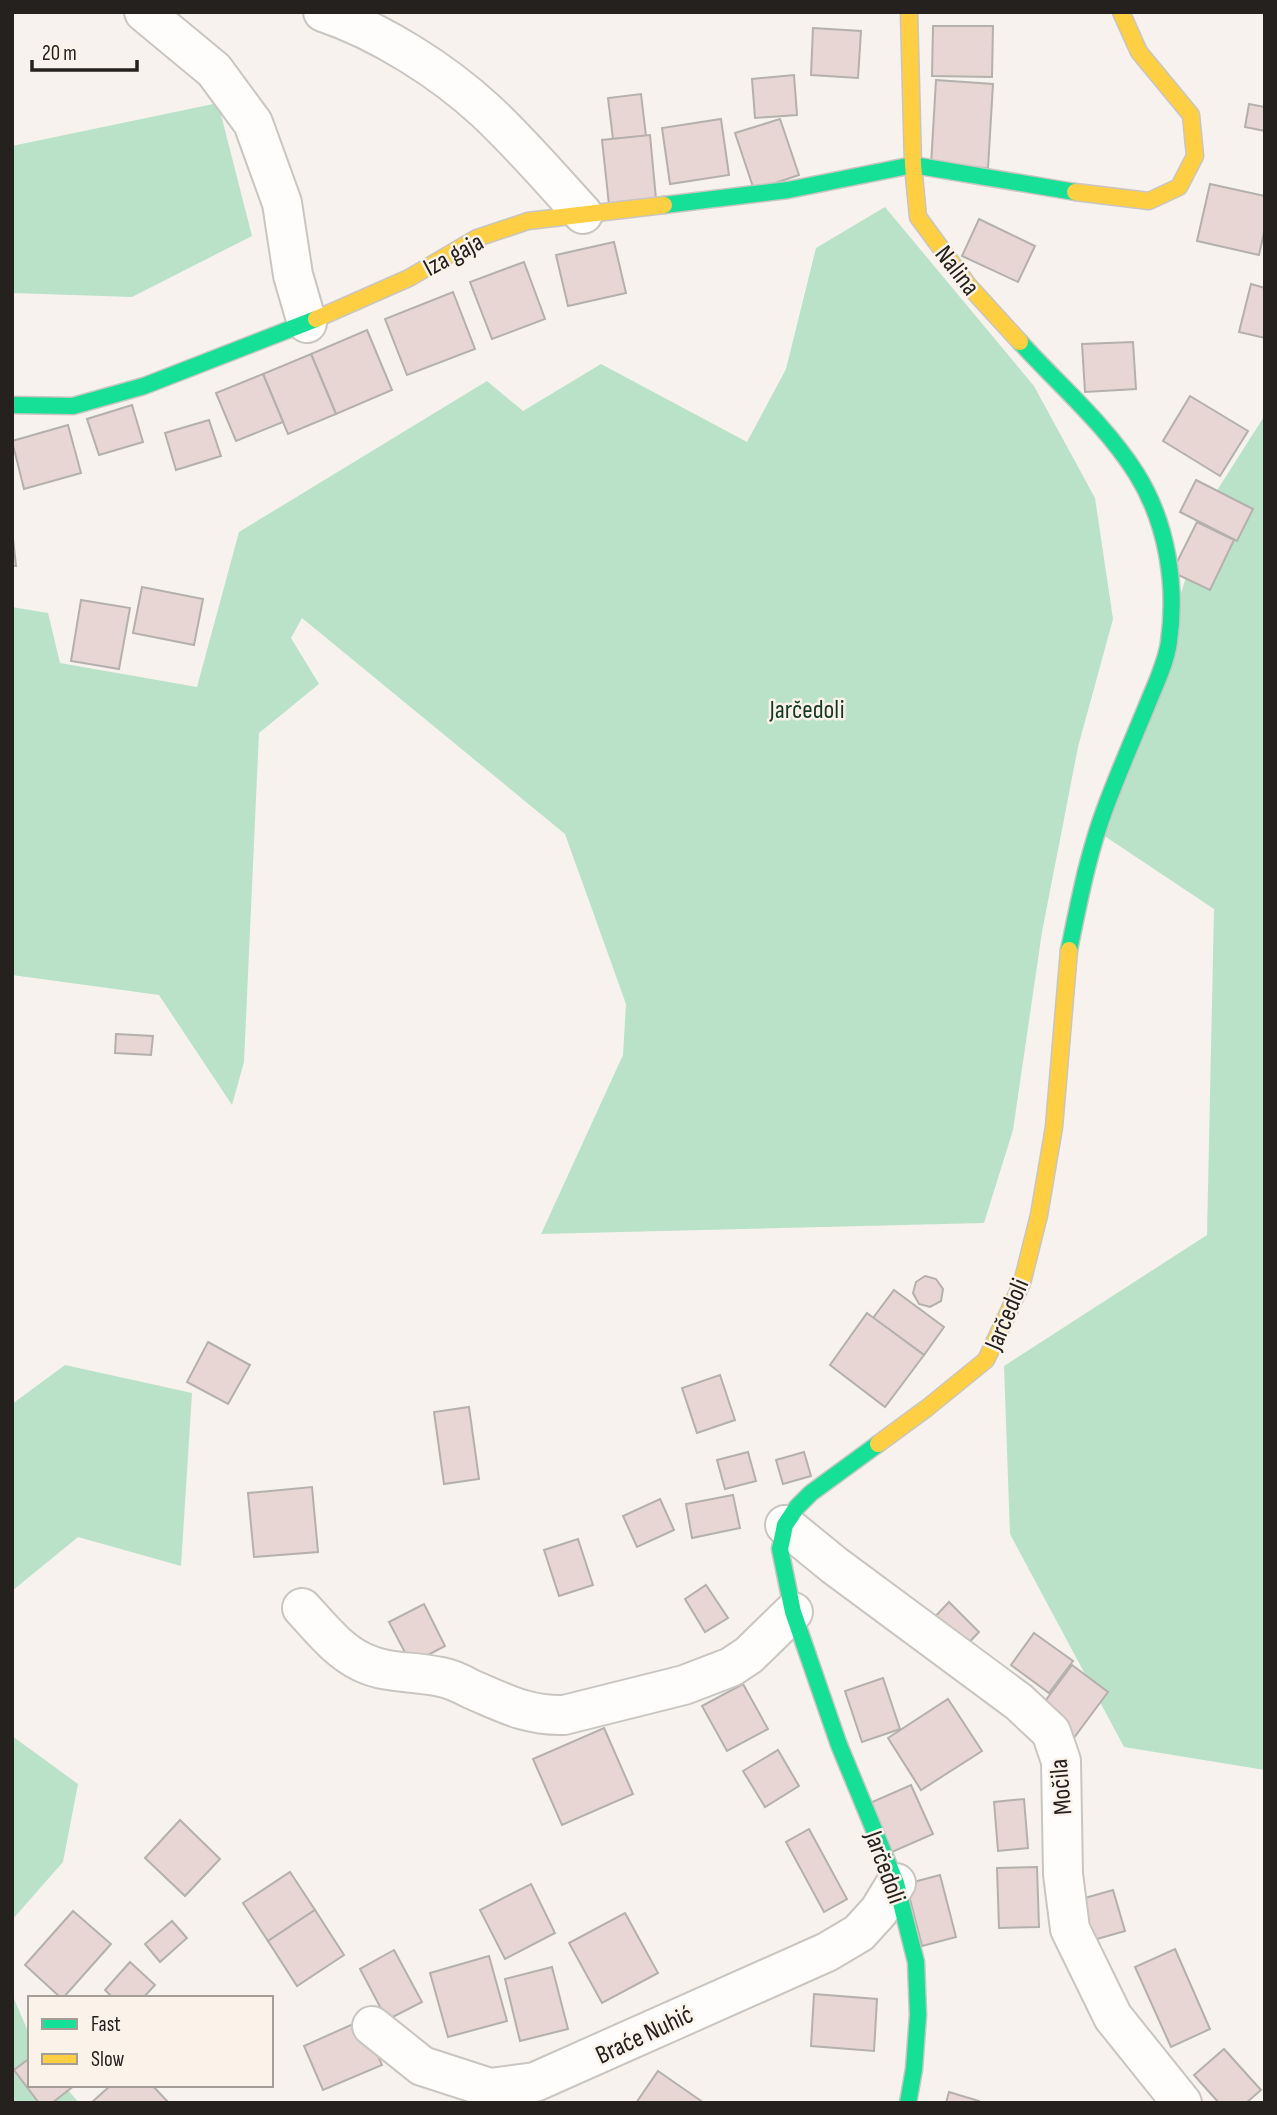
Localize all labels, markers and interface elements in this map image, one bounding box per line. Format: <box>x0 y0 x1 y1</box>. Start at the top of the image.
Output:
scale bar <box>32 28 136 72</box>
text: 20 m <box>42 41 77 66</box>
street label: Iza gaja <box>418 227 489 284</box>
street label: Nalina <box>928 240 986 302</box>
park label: Jarčedoli <box>769 695 844 726</box>
street label: Jarčedoli <box>978 1274 1036 1356</box>
street label: Močila <box>1044 1757 1079 1816</box>
street label: Jarčedoli <box>857 1826 912 1908</box>
legend <box>28 1996 273 2087</box>
street label: Braće Nuhić <box>591 1999 698 2071</box>
text: Fast <box>91 2012 121 2037</box>
text: Slow <box>91 2047 125 2072</box>

